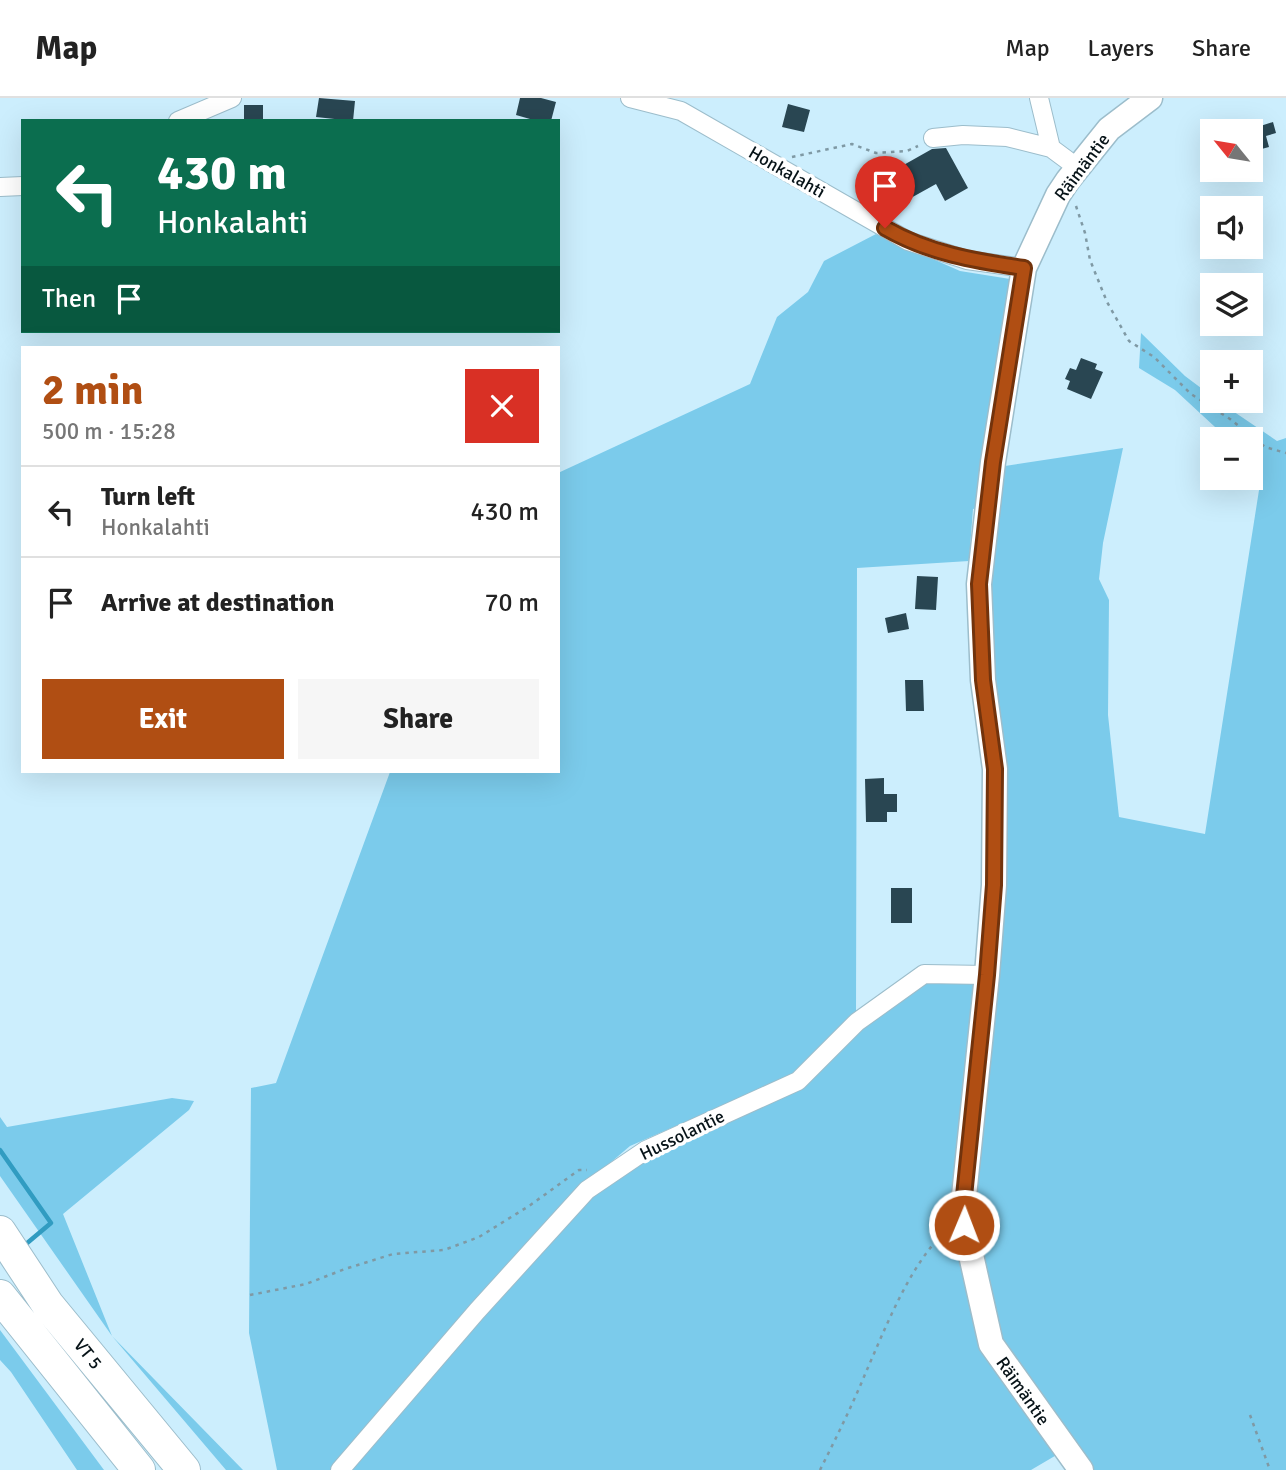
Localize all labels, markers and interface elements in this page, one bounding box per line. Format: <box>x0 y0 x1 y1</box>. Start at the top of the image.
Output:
text: Map <box>35 28 97 69</box>
text: Map <box>1005 33 1050 63</box>
text: Layers <box>1088 33 1154 63</box>
text: Share <box>1192 33 1251 63</box>
north arrow <box>1200 119 1264 182</box>
map controls <box>1200 119 1263 490</box>
street label: Räimäntie <box>1050 129 1114 205</box>
street label: Honkalahti <box>745 141 829 203</box>
text: 430 m <box>157 143 287 203</box>
icon: left <box>42 147 133 238</box>
pin <box>855 156 915 228</box>
icon: arrive <box>866 167 904 205</box>
button: sound <box>1200 196 1263 259</box>
text: Honkalahti <box>157 203 308 242</box>
button: layers <box>1200 273 1263 336</box>
icon: arrive <box>110 280 148 318</box>
text: Then <box>42 283 96 315</box>
button: + <box>1200 350 1263 413</box>
text: 2 min <box>42 365 143 416</box>
button: close <box>465 369 539 443</box>
text: 500 m · 15:28 <box>42 417 176 446</box>
button: − <box>1200 427 1263 490</box>
text: Turn left <box>101 481 195 513</box>
icon: left <box>42 493 80 531</box>
text: 430 m <box>470 496 539 528</box>
text: Honkalahti <box>101 513 210 542</box>
icon: arrive <box>42 584 80 622</box>
text: Arrive at destination <box>101 587 334 619</box>
text: 70 m <box>484 587 539 619</box>
button: Exit <box>42 679 284 759</box>
button: Share <box>298 679 539 759</box>
street label: Hussolantie <box>636 1105 728 1165</box>
position arrow <box>927 1188 1001 1262</box>
street label: VT 5 <box>69 1334 107 1374</box>
street label: Räimäntie <box>992 1353 1054 1429</box>

